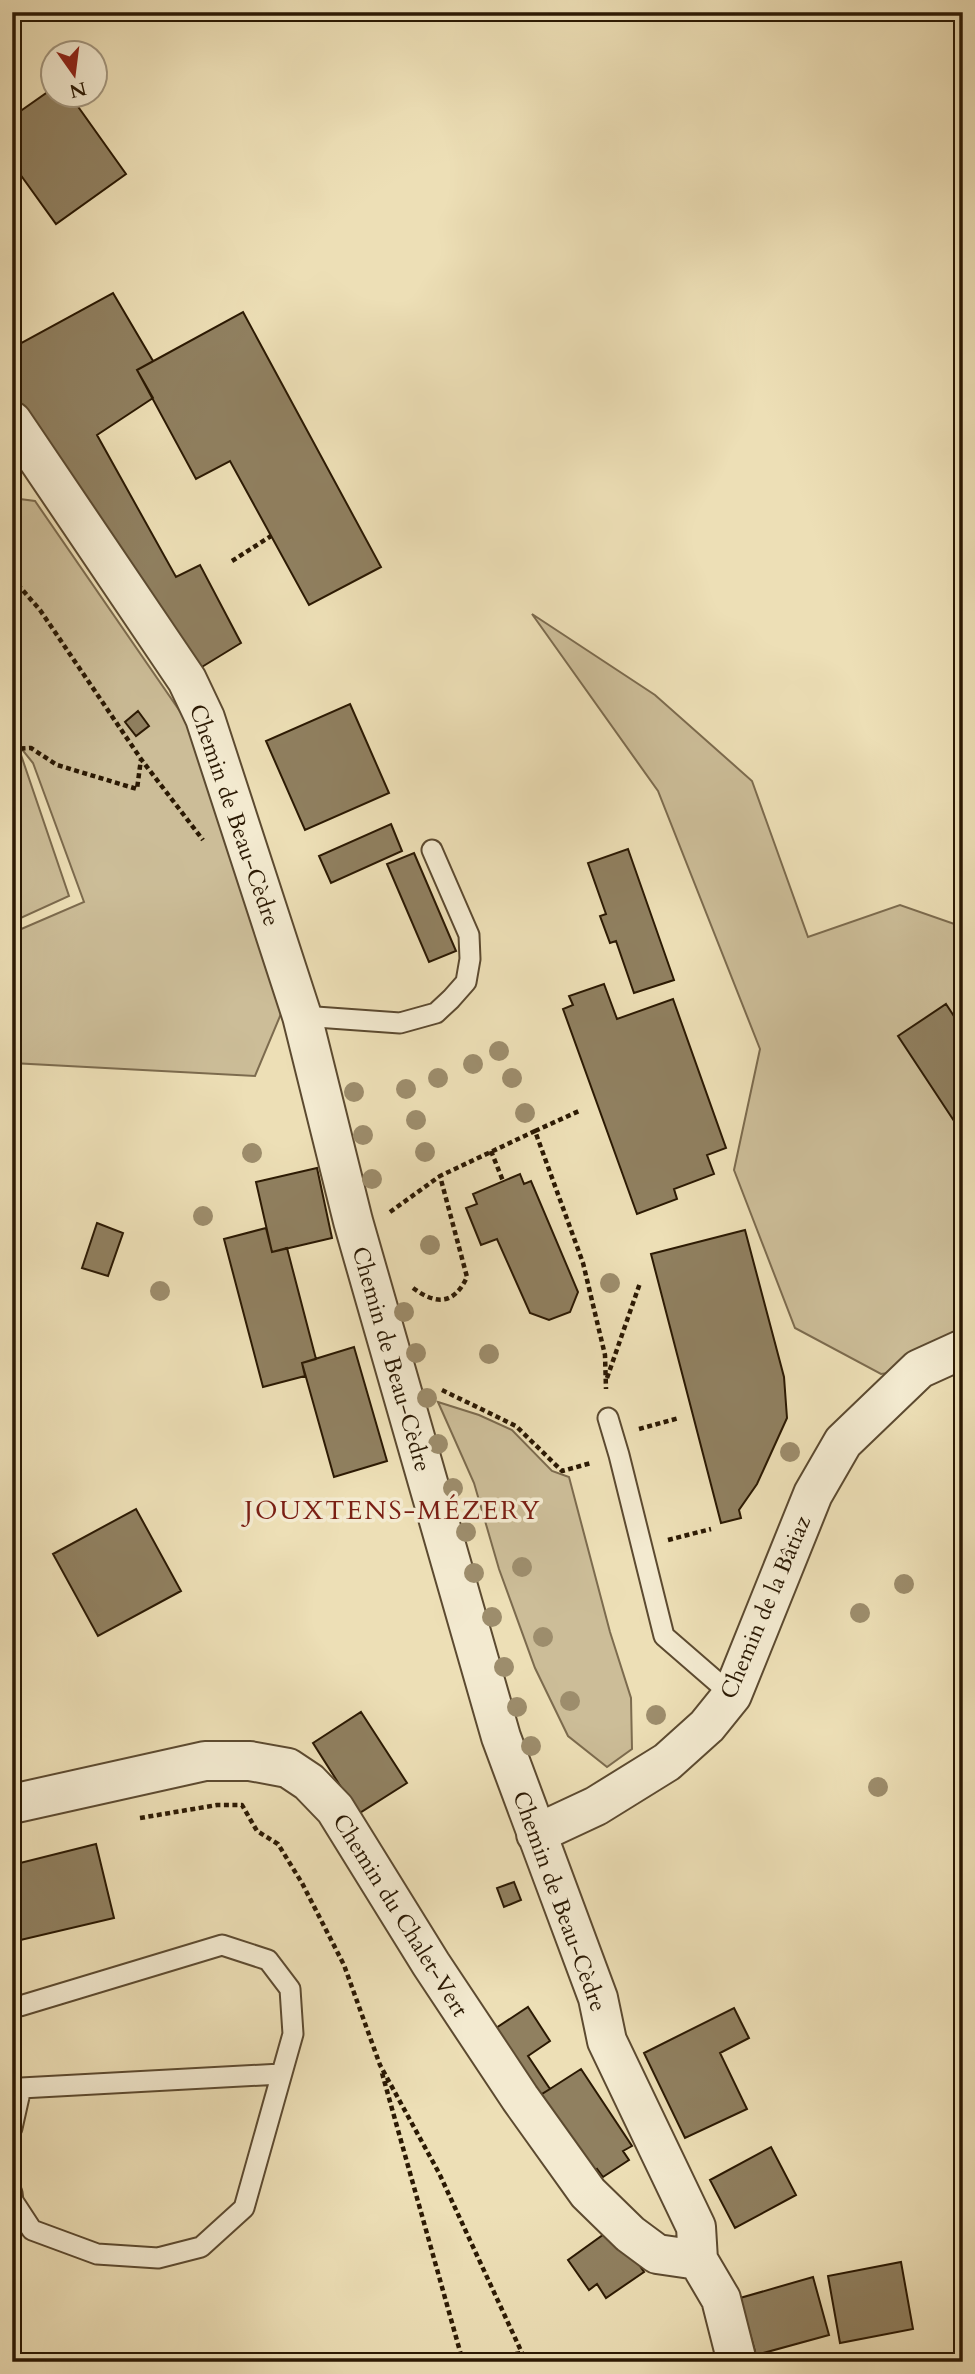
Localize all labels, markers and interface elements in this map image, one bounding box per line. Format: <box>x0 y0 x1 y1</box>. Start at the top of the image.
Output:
north arrow <box>38 38 108 108</box>
text: N <box>66 75 89 104</box>
street label: Chemin de Beau-Cèdre <box>182 700 287 930</box>
street label: Chemin de Beau-Cèdre <box>345 1243 438 1475</box>
district label: JOUXTENS-MÉZERY <box>240 1493 542 1528</box>
street label: Chemin de la Bâtiaz <box>713 1511 818 1704</box>
street label: Chemin de Beau-Cèdre <box>505 1787 614 2016</box>
street label: Chemin du Chalet-Vert <box>325 1808 476 2023</box>

